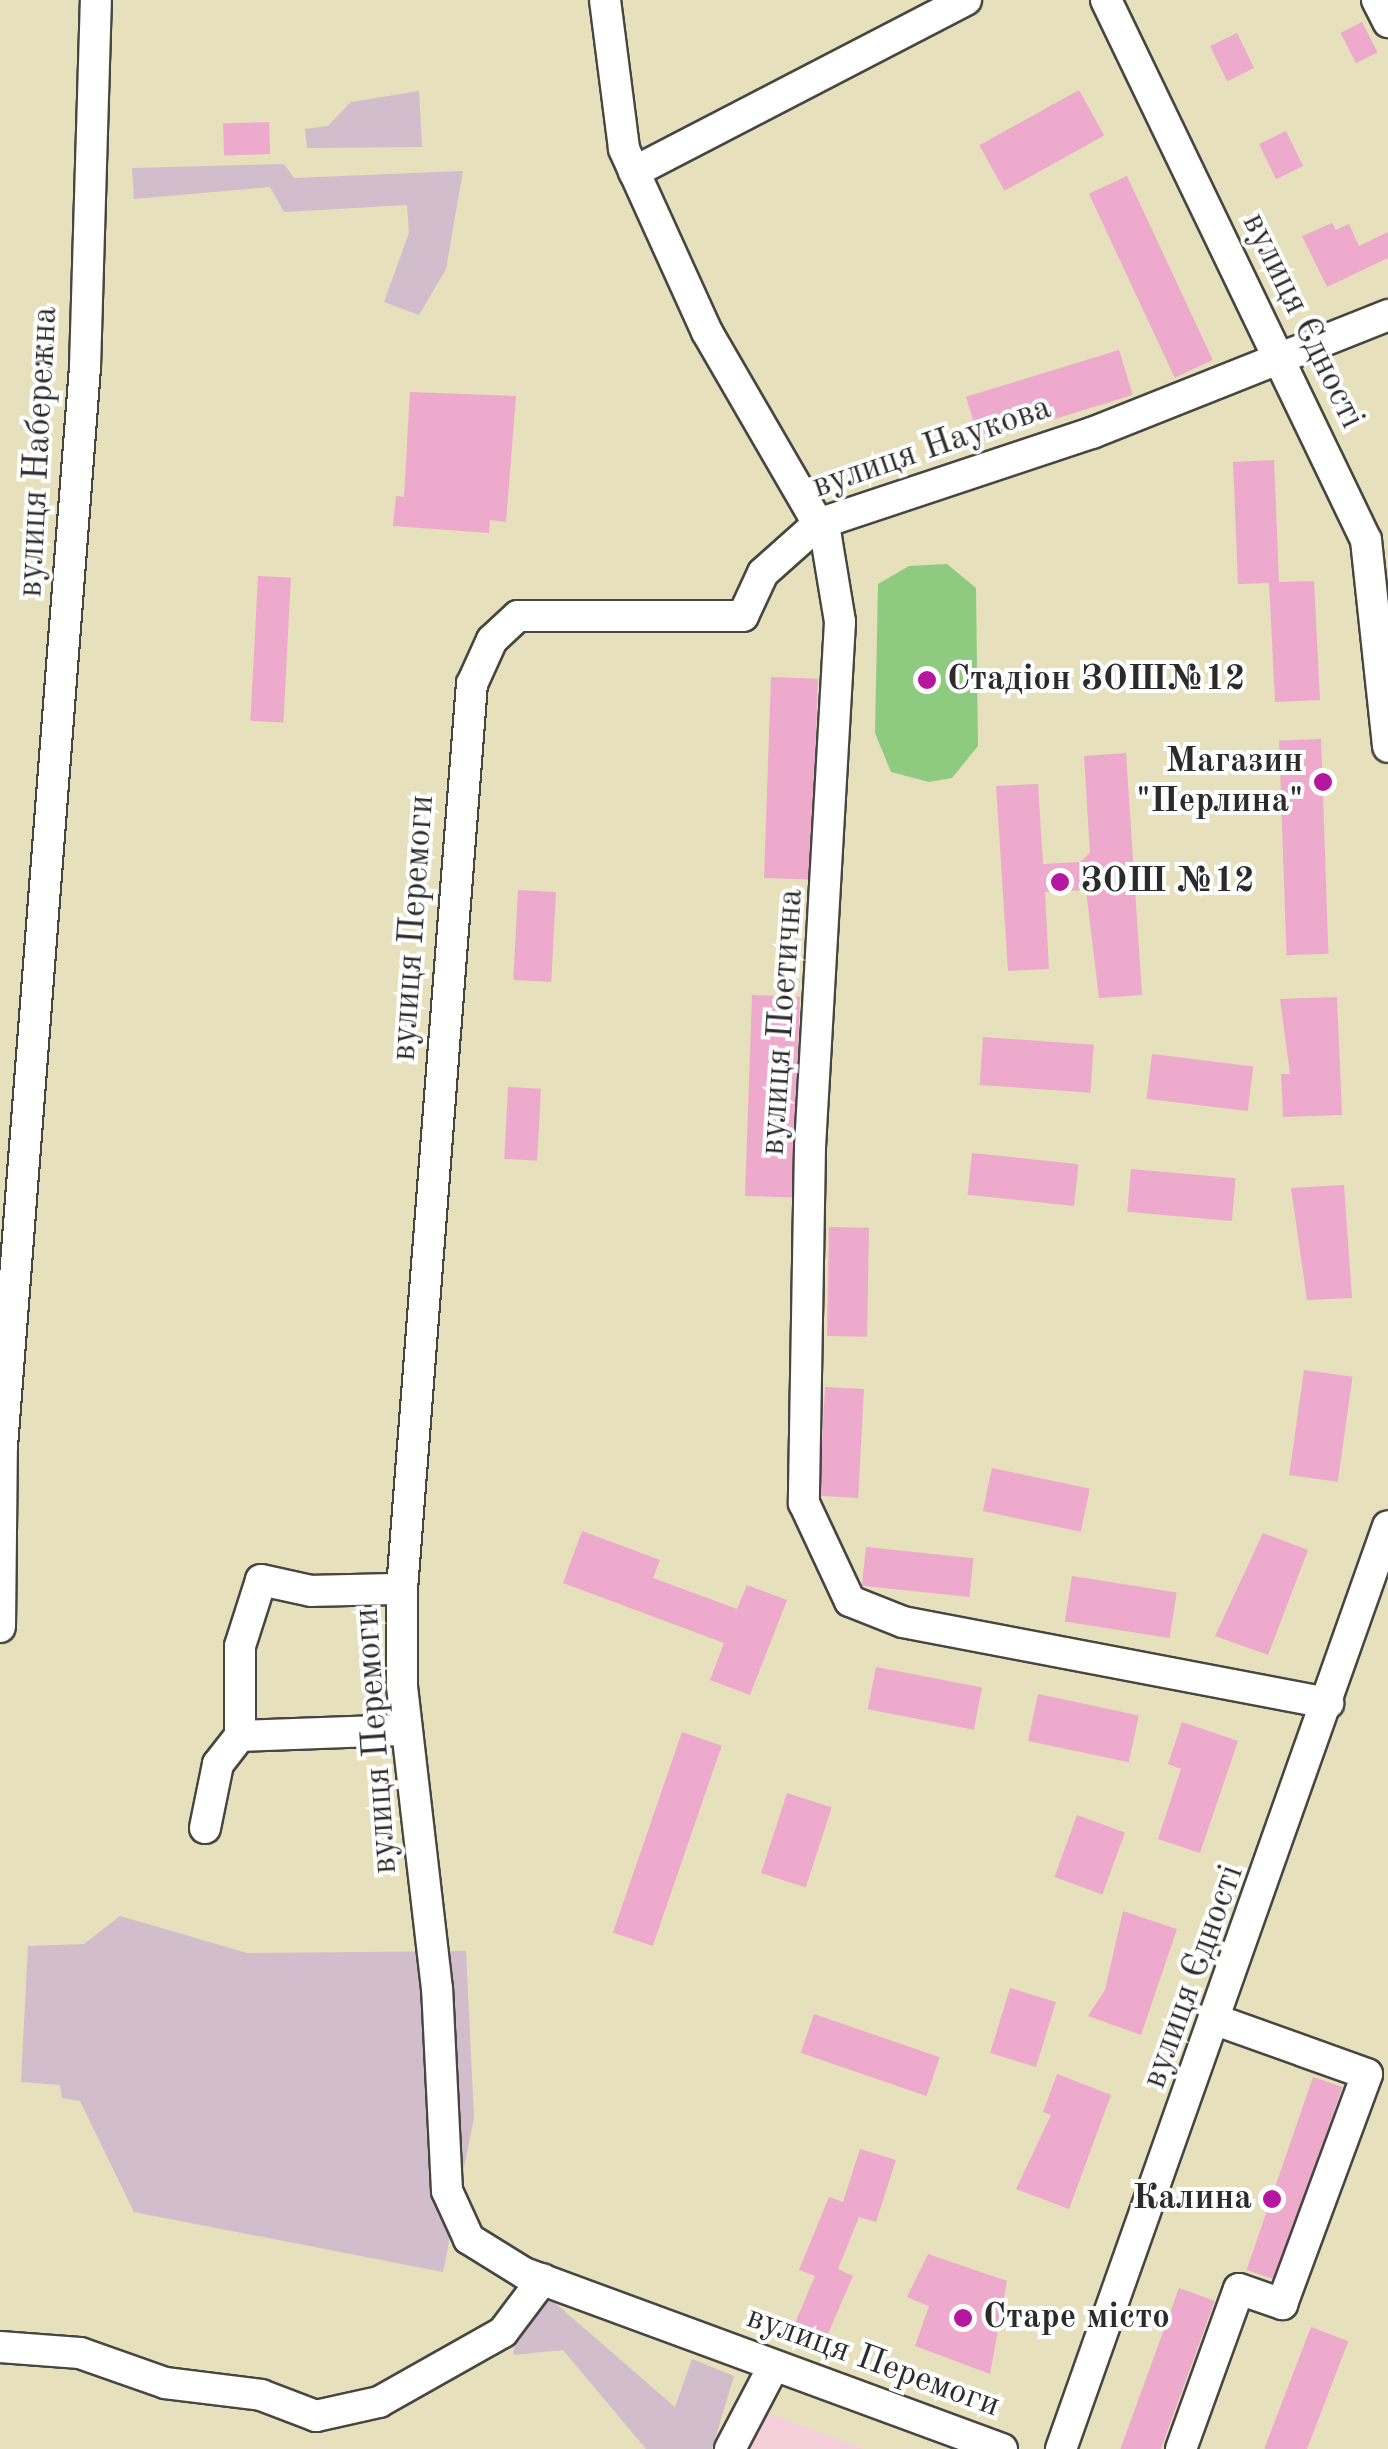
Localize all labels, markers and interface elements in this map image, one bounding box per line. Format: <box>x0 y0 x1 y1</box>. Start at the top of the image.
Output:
street label: вулиця Єдності <box>1232 206 1372 436</box>
street label: вулиця Набережна <box>10 306 68 598</box>
street label: вулиця Наукова <box>807 388 1057 508</box>
place label: Стадіон ЗОШ№12 <box>947 659 1245 701</box>
marker: Стадіон ЗОШ№12 <box>916 669 938 691</box>
place label: Магазин "Перлина" <box>1137 741 1303 823</box>
marker: Магазин "Перлина" <box>1312 771 1334 793</box>
street label: вулиця Перемоги <box>384 794 444 1062</box>
place label: ЗОШ №12 <box>1080 861 1255 903</box>
marker: ЗОШ №12 <box>1049 871 1071 893</box>
street label: вулиця Поетична <box>753 887 813 1157</box>
street label: вулиця Перемоги <box>347 1607 407 1875</box>
street label: вулиця Єдності <box>1134 1860 1254 2094</box>
place label: Калина <box>1133 2178 1252 2220</box>
marker: Калина <box>1261 2188 1283 2210</box>
street label: вулиця Перемоги <box>741 2297 1005 2427</box>
place label: Старе місто <box>983 2297 1170 2339</box>
marker: Старе місто <box>952 2307 974 2329</box>

